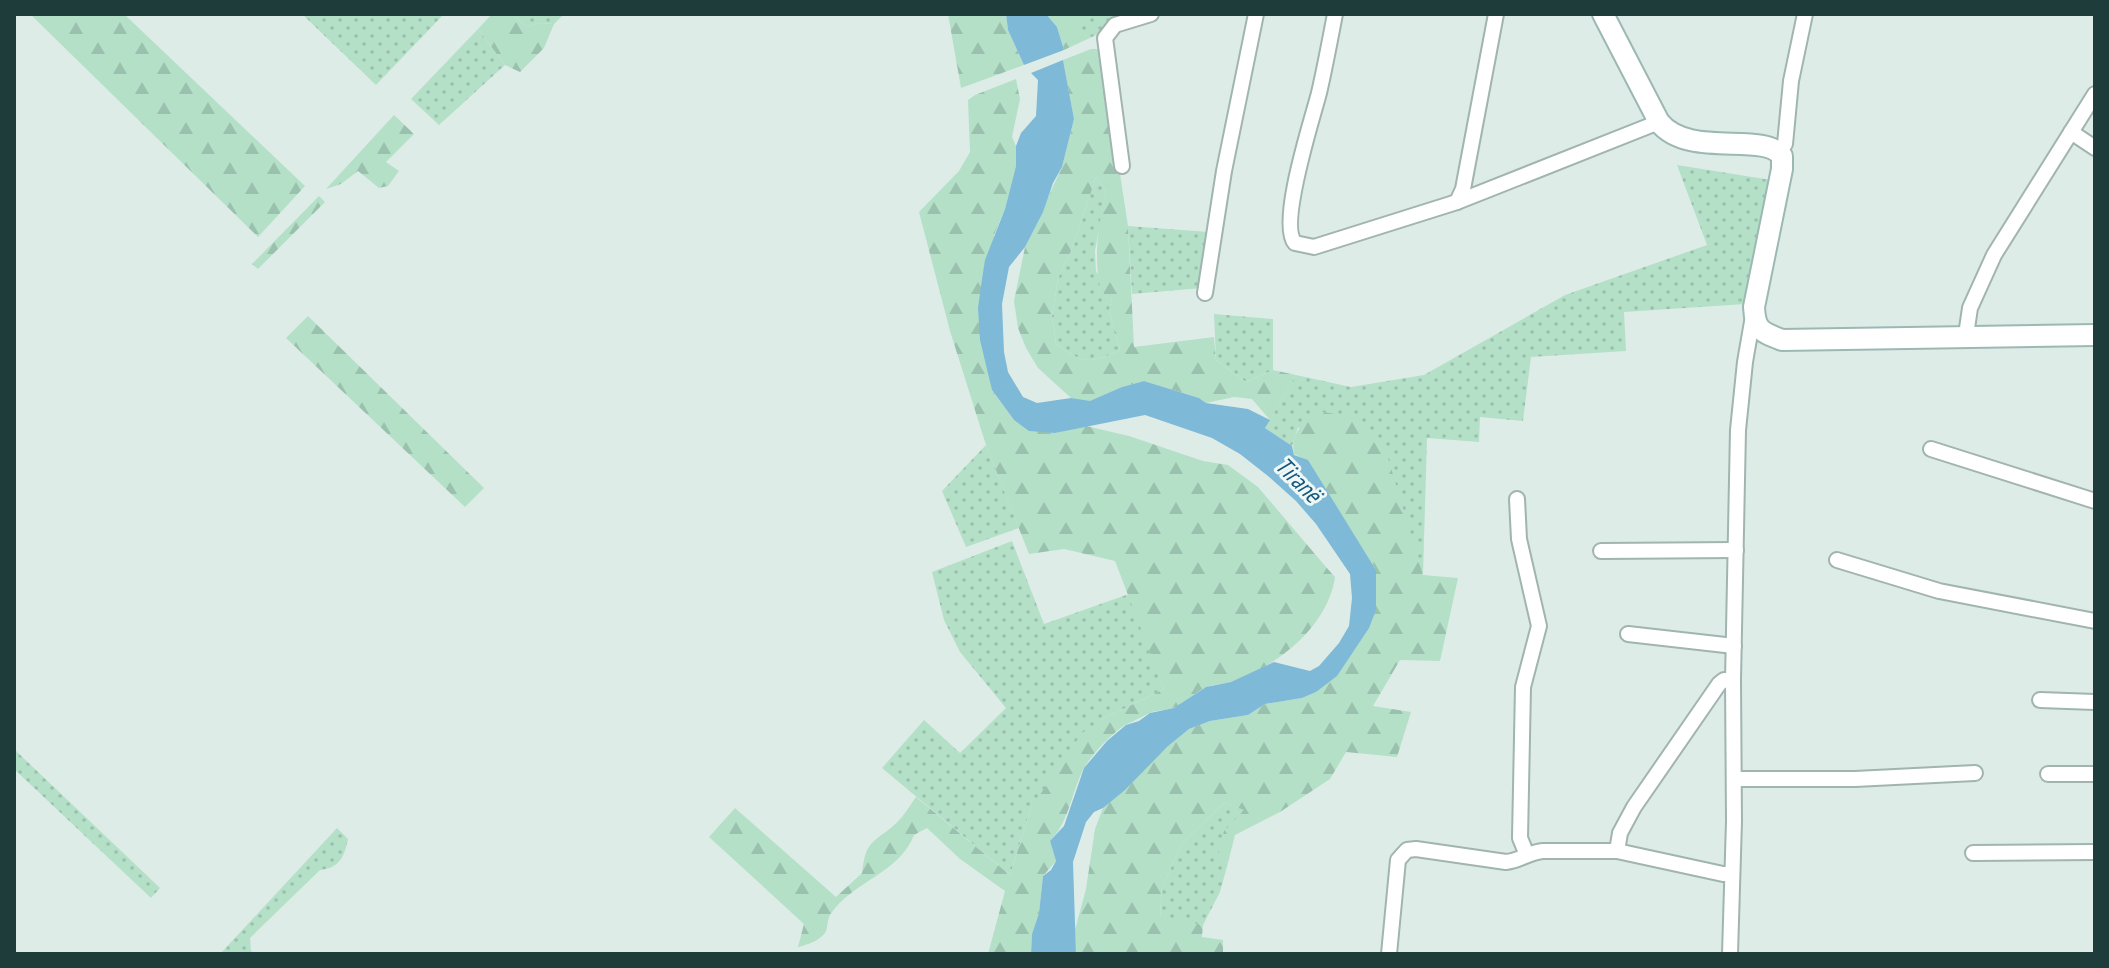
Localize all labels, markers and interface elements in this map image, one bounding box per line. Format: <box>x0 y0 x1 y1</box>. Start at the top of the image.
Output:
water label: Tiranë <box>1269 450 1330 511</box>

